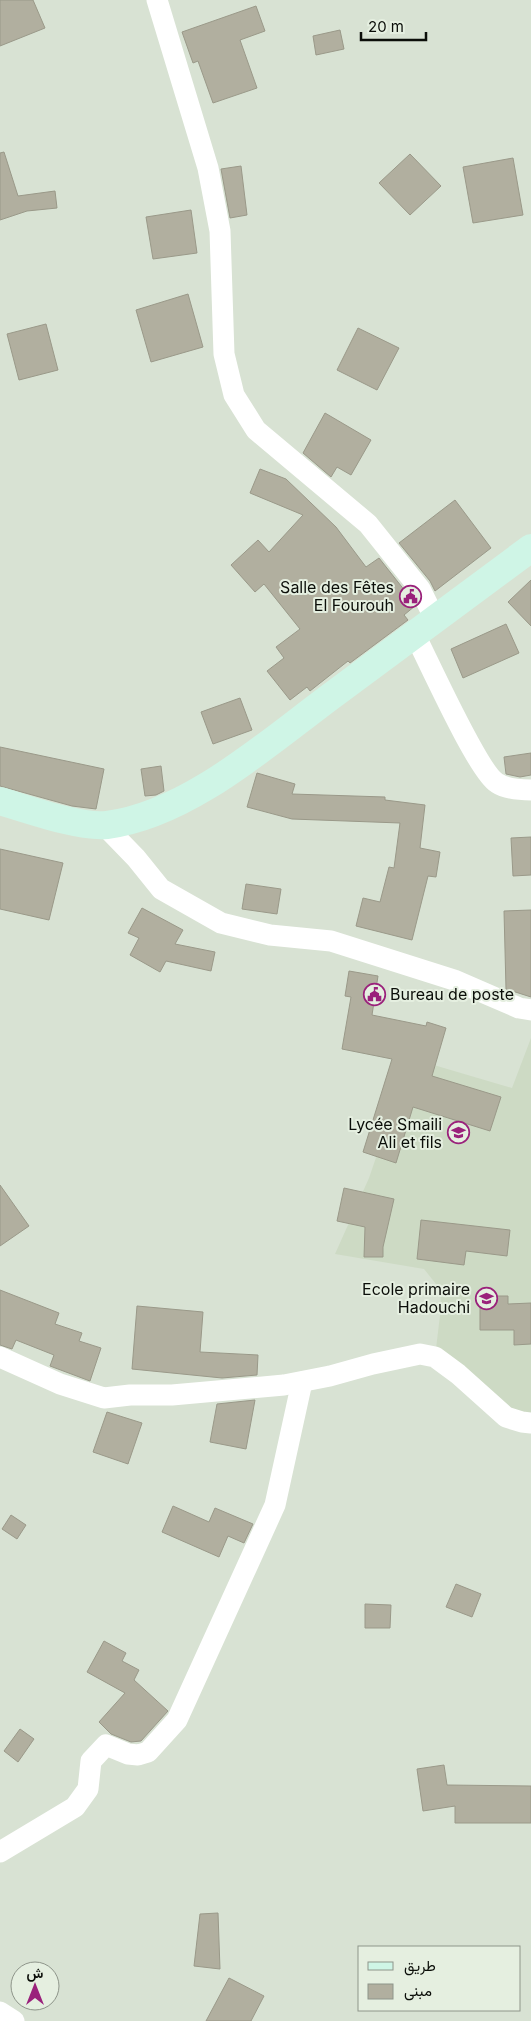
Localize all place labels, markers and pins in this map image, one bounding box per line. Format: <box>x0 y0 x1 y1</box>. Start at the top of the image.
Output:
place label: Salle des Fêtes El Fourouh <box>280 577 394 615</box>
public building icon: Salle des Fêtes El Fourouh <box>398 584 422 608</box>
public building icon: Bureau de poste <box>362 982 386 1006</box>
place label: Bureau de poste <box>390 984 514 1004</box>
place label: Lycée Smaili Ali et fils <box>348 1114 442 1152</box>
school or university icon: Lycée Smaili Ali et fils <box>446 1121 470 1145</box>
place label: Ecole primaire Hadouchi <box>362 1279 470 1317</box>
school or university icon: Ecole primaire Hadouchi <box>474 1286 498 1310</box>

